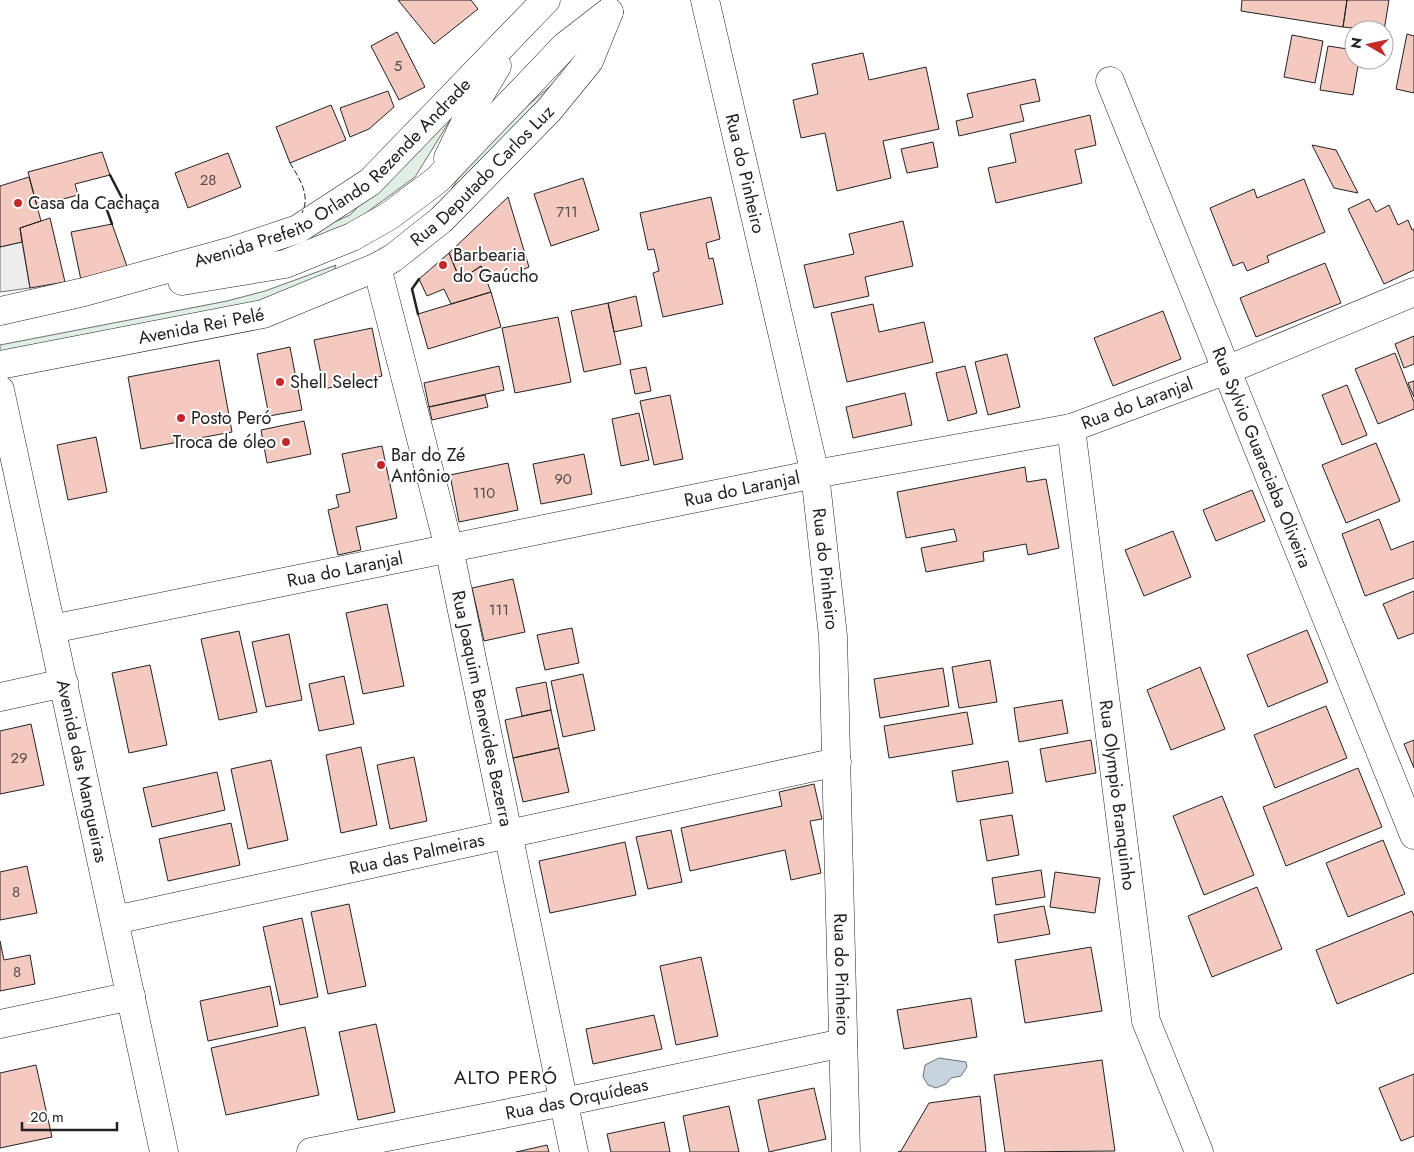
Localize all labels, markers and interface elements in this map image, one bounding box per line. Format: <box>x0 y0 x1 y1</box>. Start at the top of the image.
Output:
north arrow <box>1344 20 1394 70</box>
text: N <box>1345 36 1367 50</box>
house number: 5 <box>394 55 402 77</box>
street label: Avenida Prefeito Orlando Rezende Andrade <box>191 72 477 274</box>
street label: Rua Deputado Carlos Luz <box>405 99 560 253</box>
street label: Rua do Pinheiro <box>719 111 772 236</box>
house number: 28 <box>200 169 216 191</box>
place label: Casa da Cachaça <box>28 190 160 216</box>
marker: Casa da Cachaça <box>12 197 24 209</box>
house number: 711 <box>556 201 578 223</box>
place label: Barbearia do Gaúcho <box>453 242 539 289</box>
marker: Barbearia do Gaúcho <box>437 259 449 271</box>
street label: Avenida Rei Pelé <box>136 301 267 351</box>
street label: Rua Sylvio Guaraciaba Oliveira <box>1206 343 1318 572</box>
place label: Shell Select <box>290 369 378 395</box>
street label: Rua do Laranjal <box>1077 371 1197 436</box>
marker: Shell Select <box>274 376 286 388</box>
place label: Posto Peró <box>191 405 271 431</box>
marker: Posto Peró <box>175 412 187 424</box>
place label: Troca de óleo <box>173 429 276 455</box>
marker: Troca de óleo <box>280 436 292 448</box>
place label: Bar do Zé Antônio <box>391 442 465 489</box>
marker: Bar do Zé Antônio <box>375 459 387 471</box>
street label: Rua do Laranjal <box>682 464 802 513</box>
house number: 90 <box>554 468 572 490</box>
house number: 110 <box>473 482 495 504</box>
street label: Rua do Pinheiro <box>806 507 845 631</box>
street label: Rua do Laranjal <box>285 545 405 594</box>
street label: Rua Joaquim Benevides Bezerra <box>445 588 519 829</box>
house number: 111 <box>489 599 509 621</box>
street label: Avenida das Mangueiras <box>50 677 114 865</box>
street label: Rua Olympio Branquinho <box>1093 698 1142 892</box>
house number: 29 <box>10 747 28 769</box>
street label: Rua das Palmeiras <box>347 827 487 881</box>
house number: 8 <box>12 881 20 903</box>
street label: Rua do Pinheiro <box>827 913 856 1036</box>
house number: 8 <box>13 961 21 983</box>
district label: ALTO PERÓ <box>454 1064 558 1091</box>
street label: Rua das Orquídeas <box>503 1072 651 1126</box>
scale bar <box>22 1100 118 1132</box>
text: 20 m <box>30 1106 64 1128</box>

